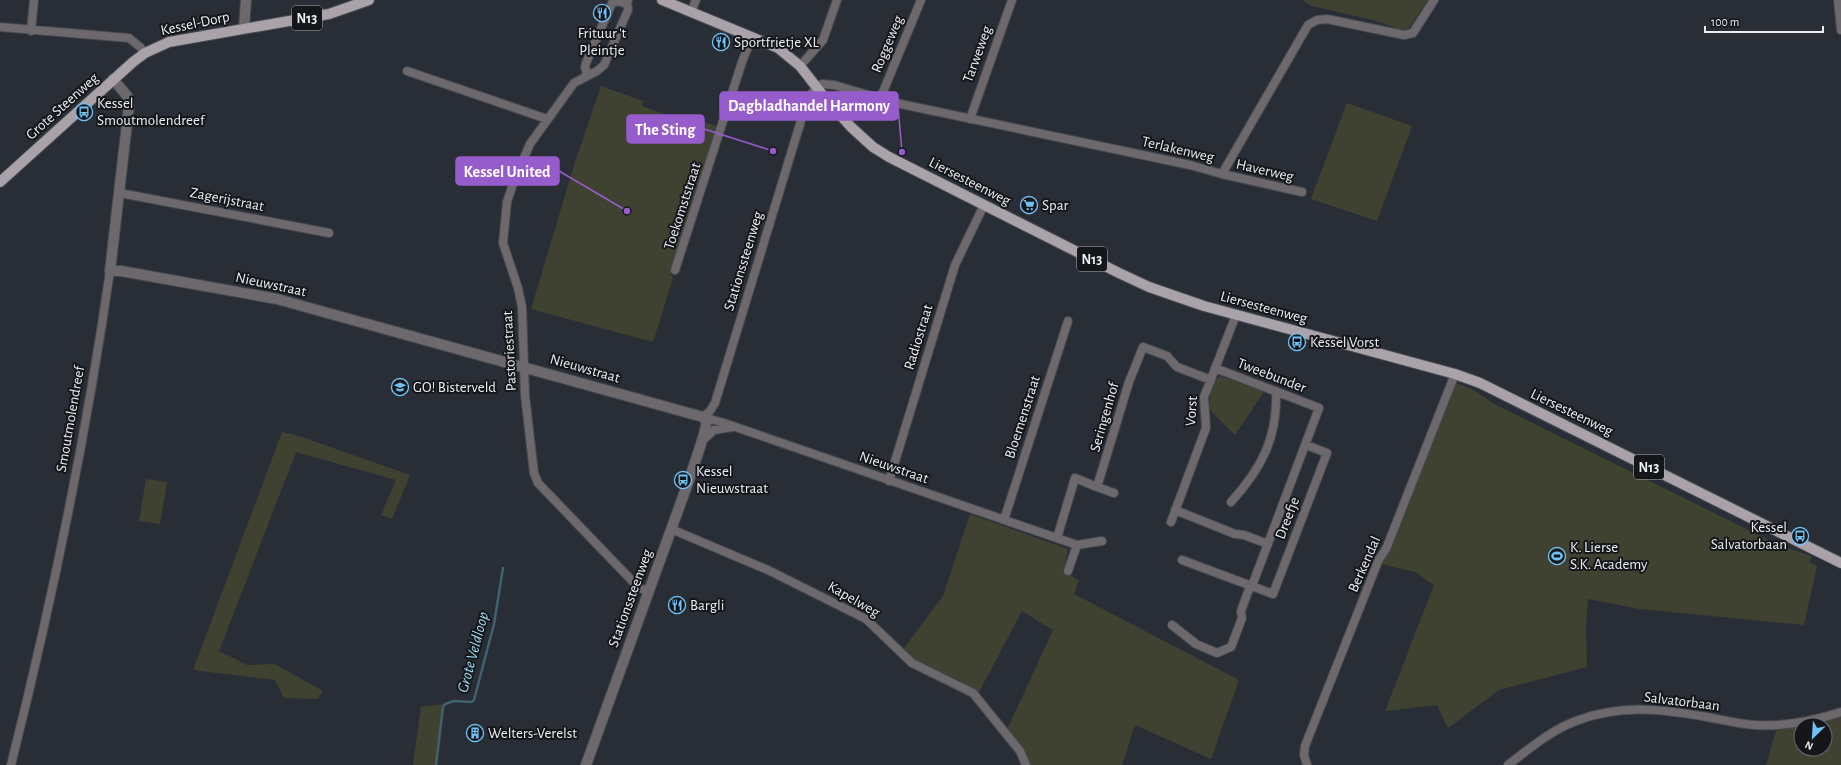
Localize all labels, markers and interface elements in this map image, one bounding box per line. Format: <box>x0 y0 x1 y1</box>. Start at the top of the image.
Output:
restaurant icon: Frituur 't Pleintje <box>592 3 612 23</box>
road number: N13 <box>292 6 322 30</box>
scale bar <box>1705 8 1823 34</box>
street label: Kessel-Dorp <box>159 9 231 38</box>
street label: Roggeweg <box>869 13 906 75</box>
text: 100 m <box>1711 16 1739 28</box>
street label: Tarweweg <box>960 23 995 84</box>
place label: Frituur 't Pleintje <box>578 26 627 58</box>
restaurant icon: Sportfrietje XL <box>711 32 731 52</box>
place label: Sportfrietje XL <box>734 35 820 50</box>
street label: Grote Steenweg <box>23 70 102 143</box>
callout: Dagbladhandel Harmony <box>720 92 898 120</box>
place label: Kessel Smoutmolendreef <box>97 96 206 128</box>
text: Dagbladhandel Harmony <box>728 98 891 115</box>
bus stop icon: Kessel Smoutmolendreef <box>74 102 94 122</box>
callout: The Sting <box>627 115 704 143</box>
text: The Sting <box>635 122 696 138</box>
street label: Terlakenweg <box>1140 134 1216 165</box>
street label: Liersesteenweg <box>927 154 1014 209</box>
callout: Kessel United <box>456 157 559 185</box>
street label: Haverweg <box>1235 157 1296 185</box>
street label: Toekomststraat <box>661 161 704 251</box>
text: Kessel United <box>464 164 551 180</box>
street label: Zagerijstraat <box>189 185 265 214</box>
supermarket icon: Spar <box>1019 195 1039 215</box>
place label: Spar <box>1042 198 1068 213</box>
street label: Stationssteenweg <box>721 209 766 313</box>
road number: N13 <box>1077 247 1107 271</box>
street label: Nieuwstraat <box>234 270 308 299</box>
street label: Liersesteenweg <box>1219 289 1310 326</box>
street label: Radiostraat <box>901 303 936 372</box>
street label: Pastoriestraat <box>500 310 519 392</box>
bus stop icon: Kessel Vorst <box>1287 332 1307 352</box>
place label: Kessel Vorst <box>1310 335 1379 350</box>
street label: Nieuwstraat <box>548 351 622 386</box>
street label: Tweebunder <box>1235 355 1309 396</box>
street label: Smoutmolendreef <box>54 363 87 473</box>
street label: Bloemenstraat <box>1002 374 1043 461</box>
school or university icon: GO! Bisterveld <box>390 377 410 397</box>
street label: Seringenhof <box>1087 379 1122 453</box>
place label: GO! Bisterveld <box>413 380 496 395</box>
street label: Liersesteenweg <box>1528 386 1616 439</box>
street label: Vorst <box>1183 395 1200 427</box>
street label: Nieuwstraat <box>857 449 931 486</box>
road number: N13 <box>1634 455 1664 479</box>
place label: Kessel Nieuwstraat <box>696 464 768 496</box>
bus stop icon: Kessel Nieuwstraat <box>673 470 693 490</box>
street label: Dreefje <box>1273 495 1302 541</box>
place label: Kessel Salvatorbaan <box>1711 520 1787 552</box>
bus stop icon: Kessel Salvatorbaan <box>1790 526 1810 546</box>
street label: Berkendal <box>1346 534 1383 594</box>
place label: K. Lierse S.K. Academy <box>1570 540 1648 572</box>
sports icon: K. Lierse S.K. Academy <box>1547 546 1567 566</box>
street label: Stationssteenweg <box>606 547 655 649</box>
street label: Kapelweg <box>825 579 883 621</box>
restaurant icon: Bargli <box>667 595 687 615</box>
place label: Bargli <box>690 598 724 613</box>
water label: Grote Veldloop <box>455 610 492 695</box>
street label: Salvatorbaan <box>1643 689 1721 714</box>
north arrow <box>1793 717 1833 757</box>
building icon: Welters-Verelst <box>465 723 485 743</box>
place label: Welters-Verelst <box>488 726 577 741</box>
text: N <box>1803 739 1815 752</box>

